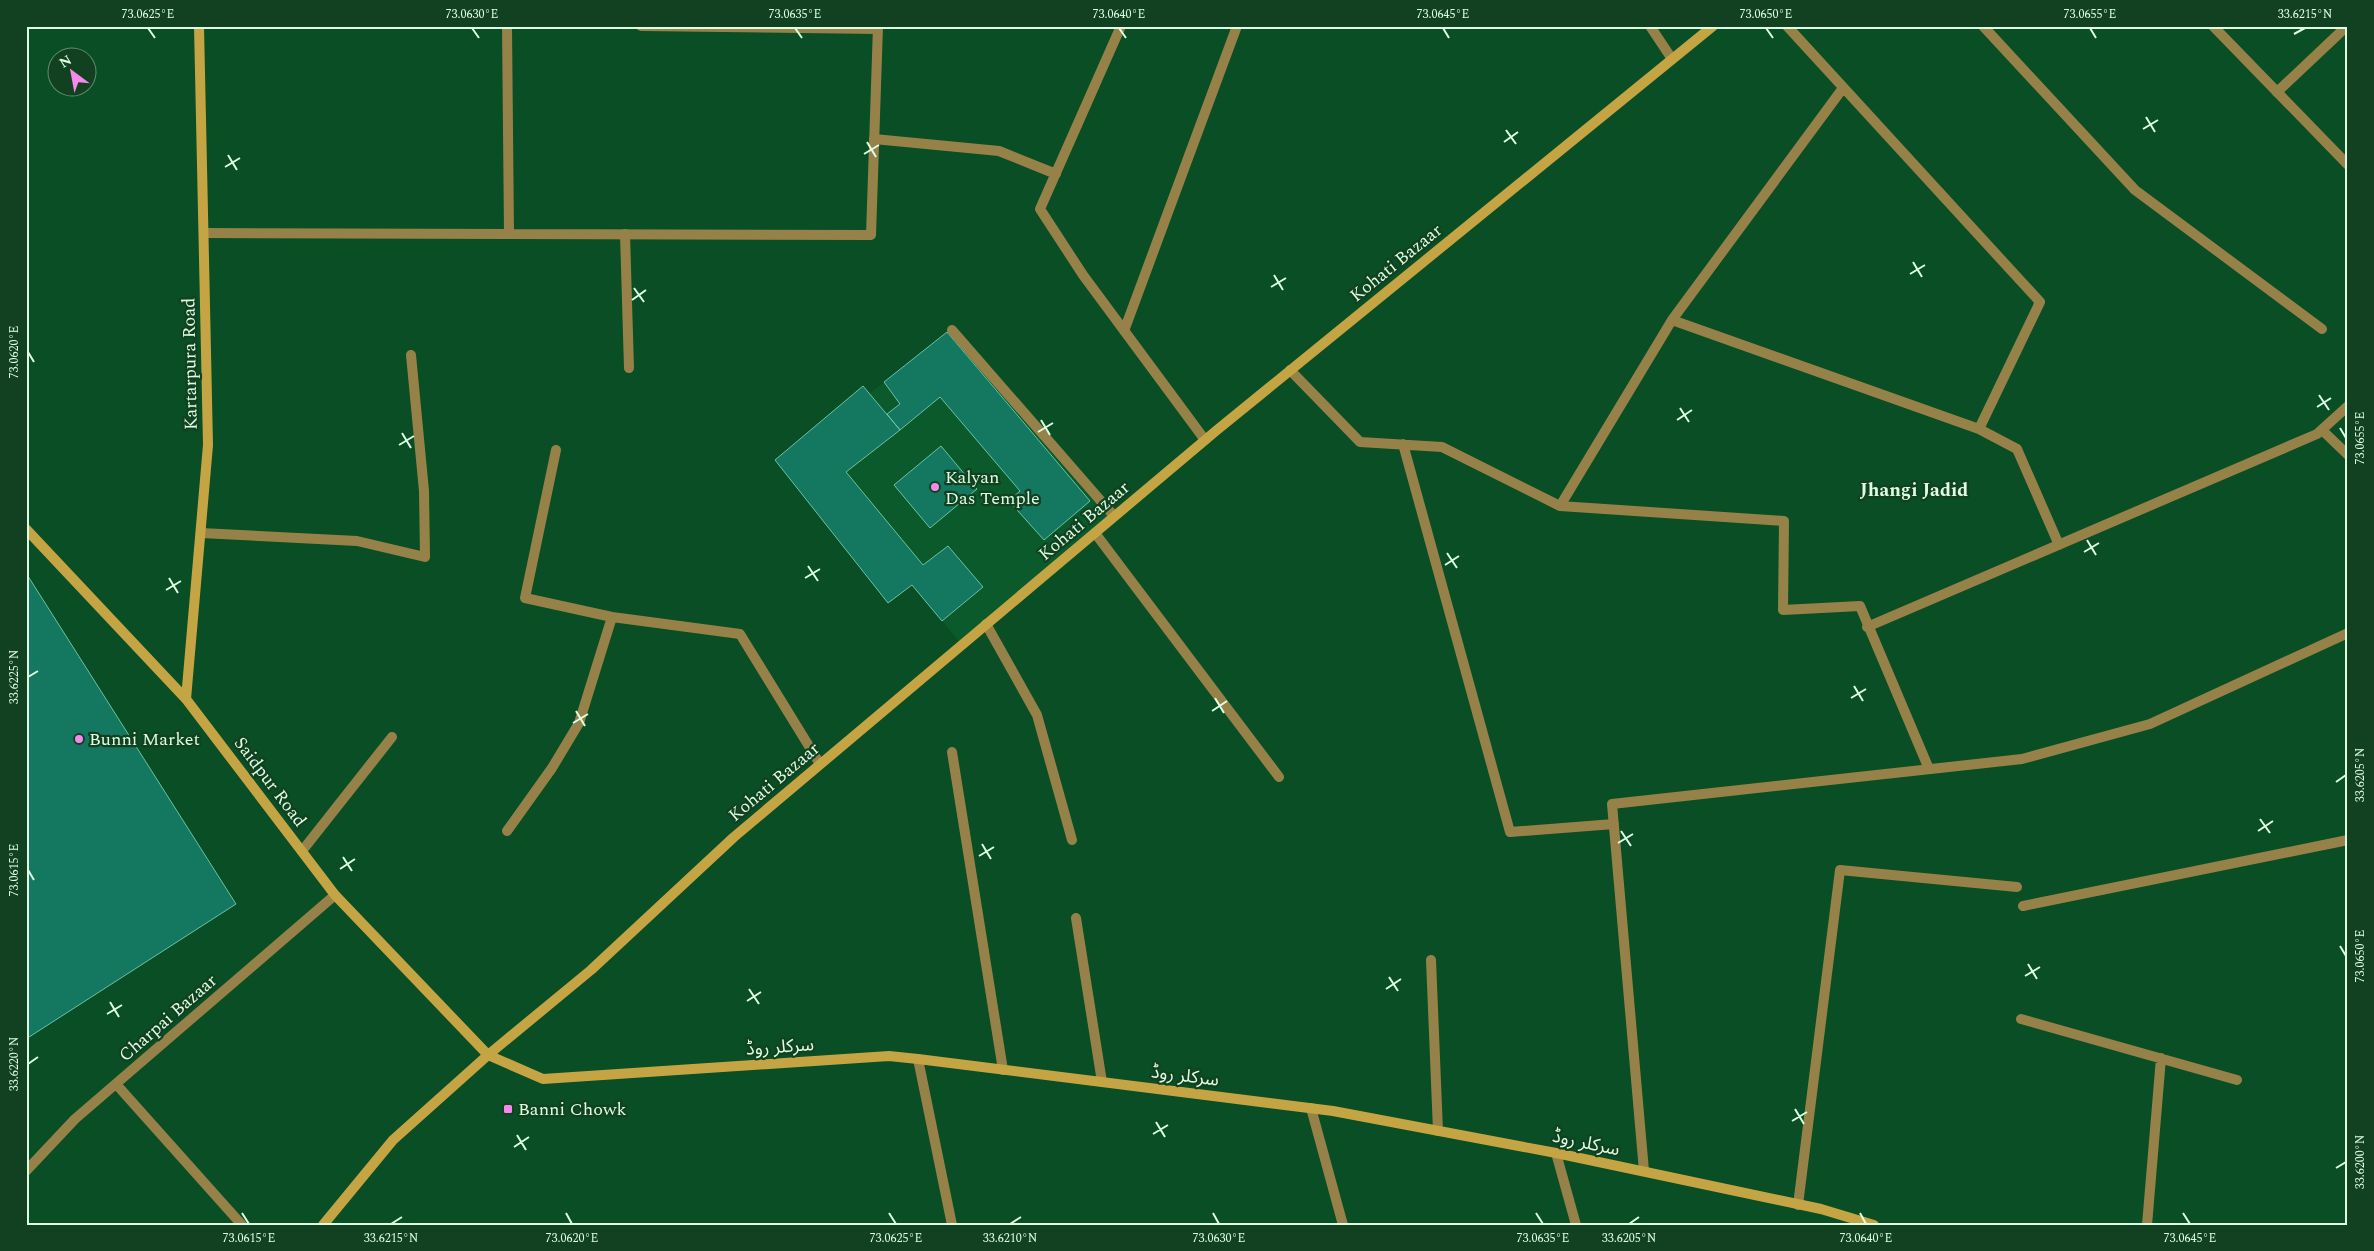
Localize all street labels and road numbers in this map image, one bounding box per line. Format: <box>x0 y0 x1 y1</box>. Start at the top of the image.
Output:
street label: Kohati Bazaar <box>1344 217 1448 309</box>
street label: Kartarpura Road <box>175 298 205 430</box>
street label: Kohati Bazaar <box>1032 475 1136 567</box>
street label: Saidpur Road <box>227 731 313 833</box>
street label: Kohati Bazaar <box>722 736 826 828</box>
street label: Charpai Bazaar <box>113 968 223 1068</box>
street label: سرکلر روڈ <box>745 1031 815 1063</box>
street label: سرکلر روڈ <box>1150 1058 1220 1094</box>
street label: سرکلر روڈ <box>1550 1123 1622 1163</box>

